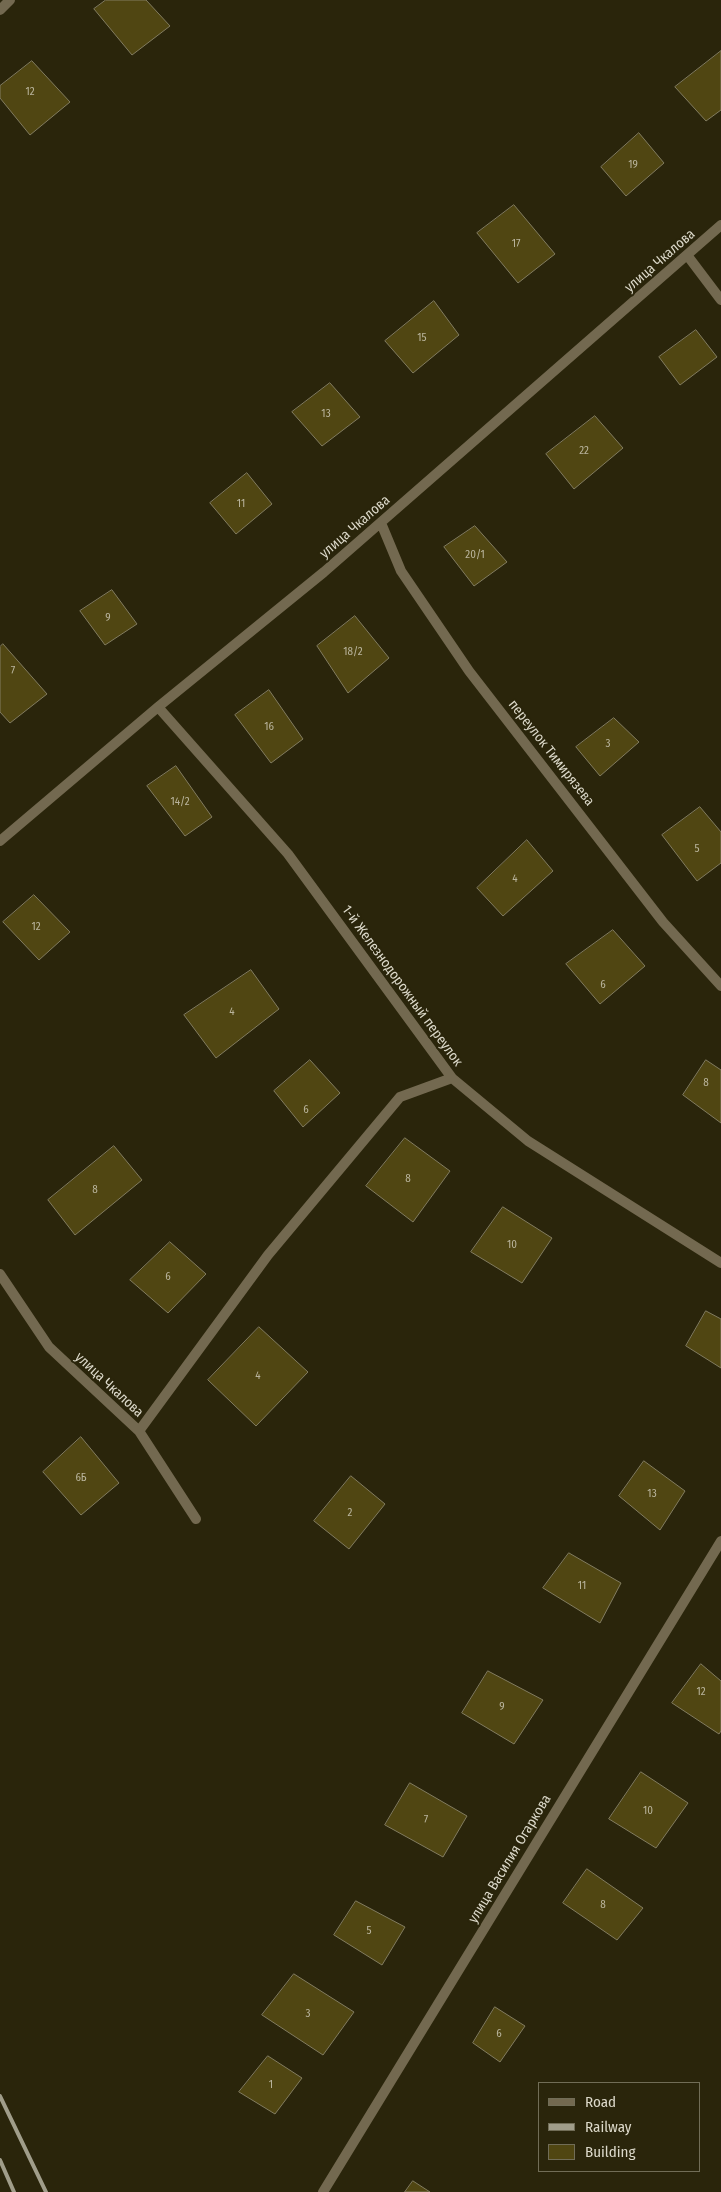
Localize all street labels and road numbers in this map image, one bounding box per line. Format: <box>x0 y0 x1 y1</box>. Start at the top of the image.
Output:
street label: улица Чкалова <box>621 226 699 296</box>
street label: улица Чкалова <box>316 492 394 562</box>
street label: переулок Тимирязева <box>504 697 598 809</box>
street label: 1-й Железнодорожный переулок <box>338 902 466 1070</box>
street label: улица Чкалова <box>71 1349 147 1421</box>
street label: улица Василия Огаркова <box>465 1792 555 1926</box>

